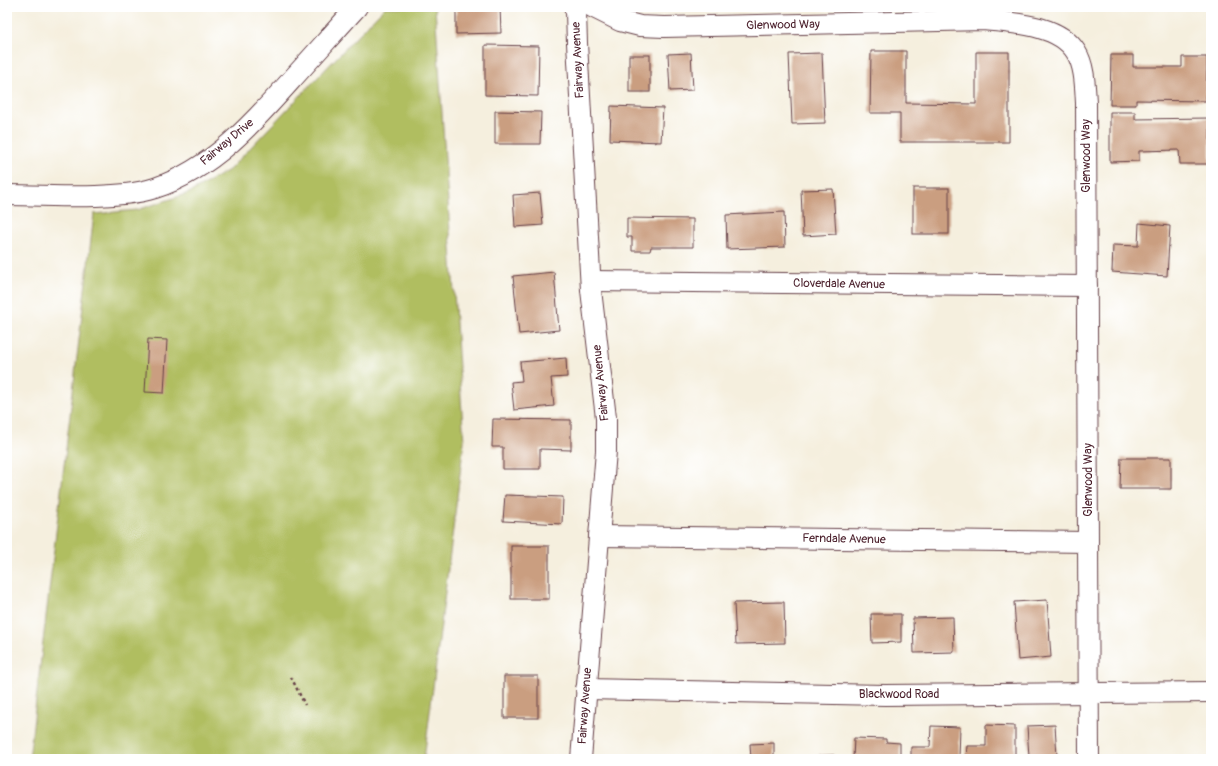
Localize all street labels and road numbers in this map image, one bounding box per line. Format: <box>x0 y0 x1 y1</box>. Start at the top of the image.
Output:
street label: Glenwood Way <box>746 17 820 33</box>
street label: Fairway Avenue <box>568 21 587 99</box>
street label: Fairway Drive <box>197 115 257 169</box>
street label: Glenwood Way <box>1079 119 1094 193</box>
street label: Cloverdale Avenue <box>793 276 885 292</box>
street label: Fairway Avenue <box>590 344 612 422</box>
street label: Glenwood Way <box>1081 443 1096 517</box>
street label: Ferndale Avenue <box>802 531 886 547</box>
street label: Fairway Avenue <box>575 667 595 745</box>
street label: Blackwood Road <box>859 687 939 702</box>

